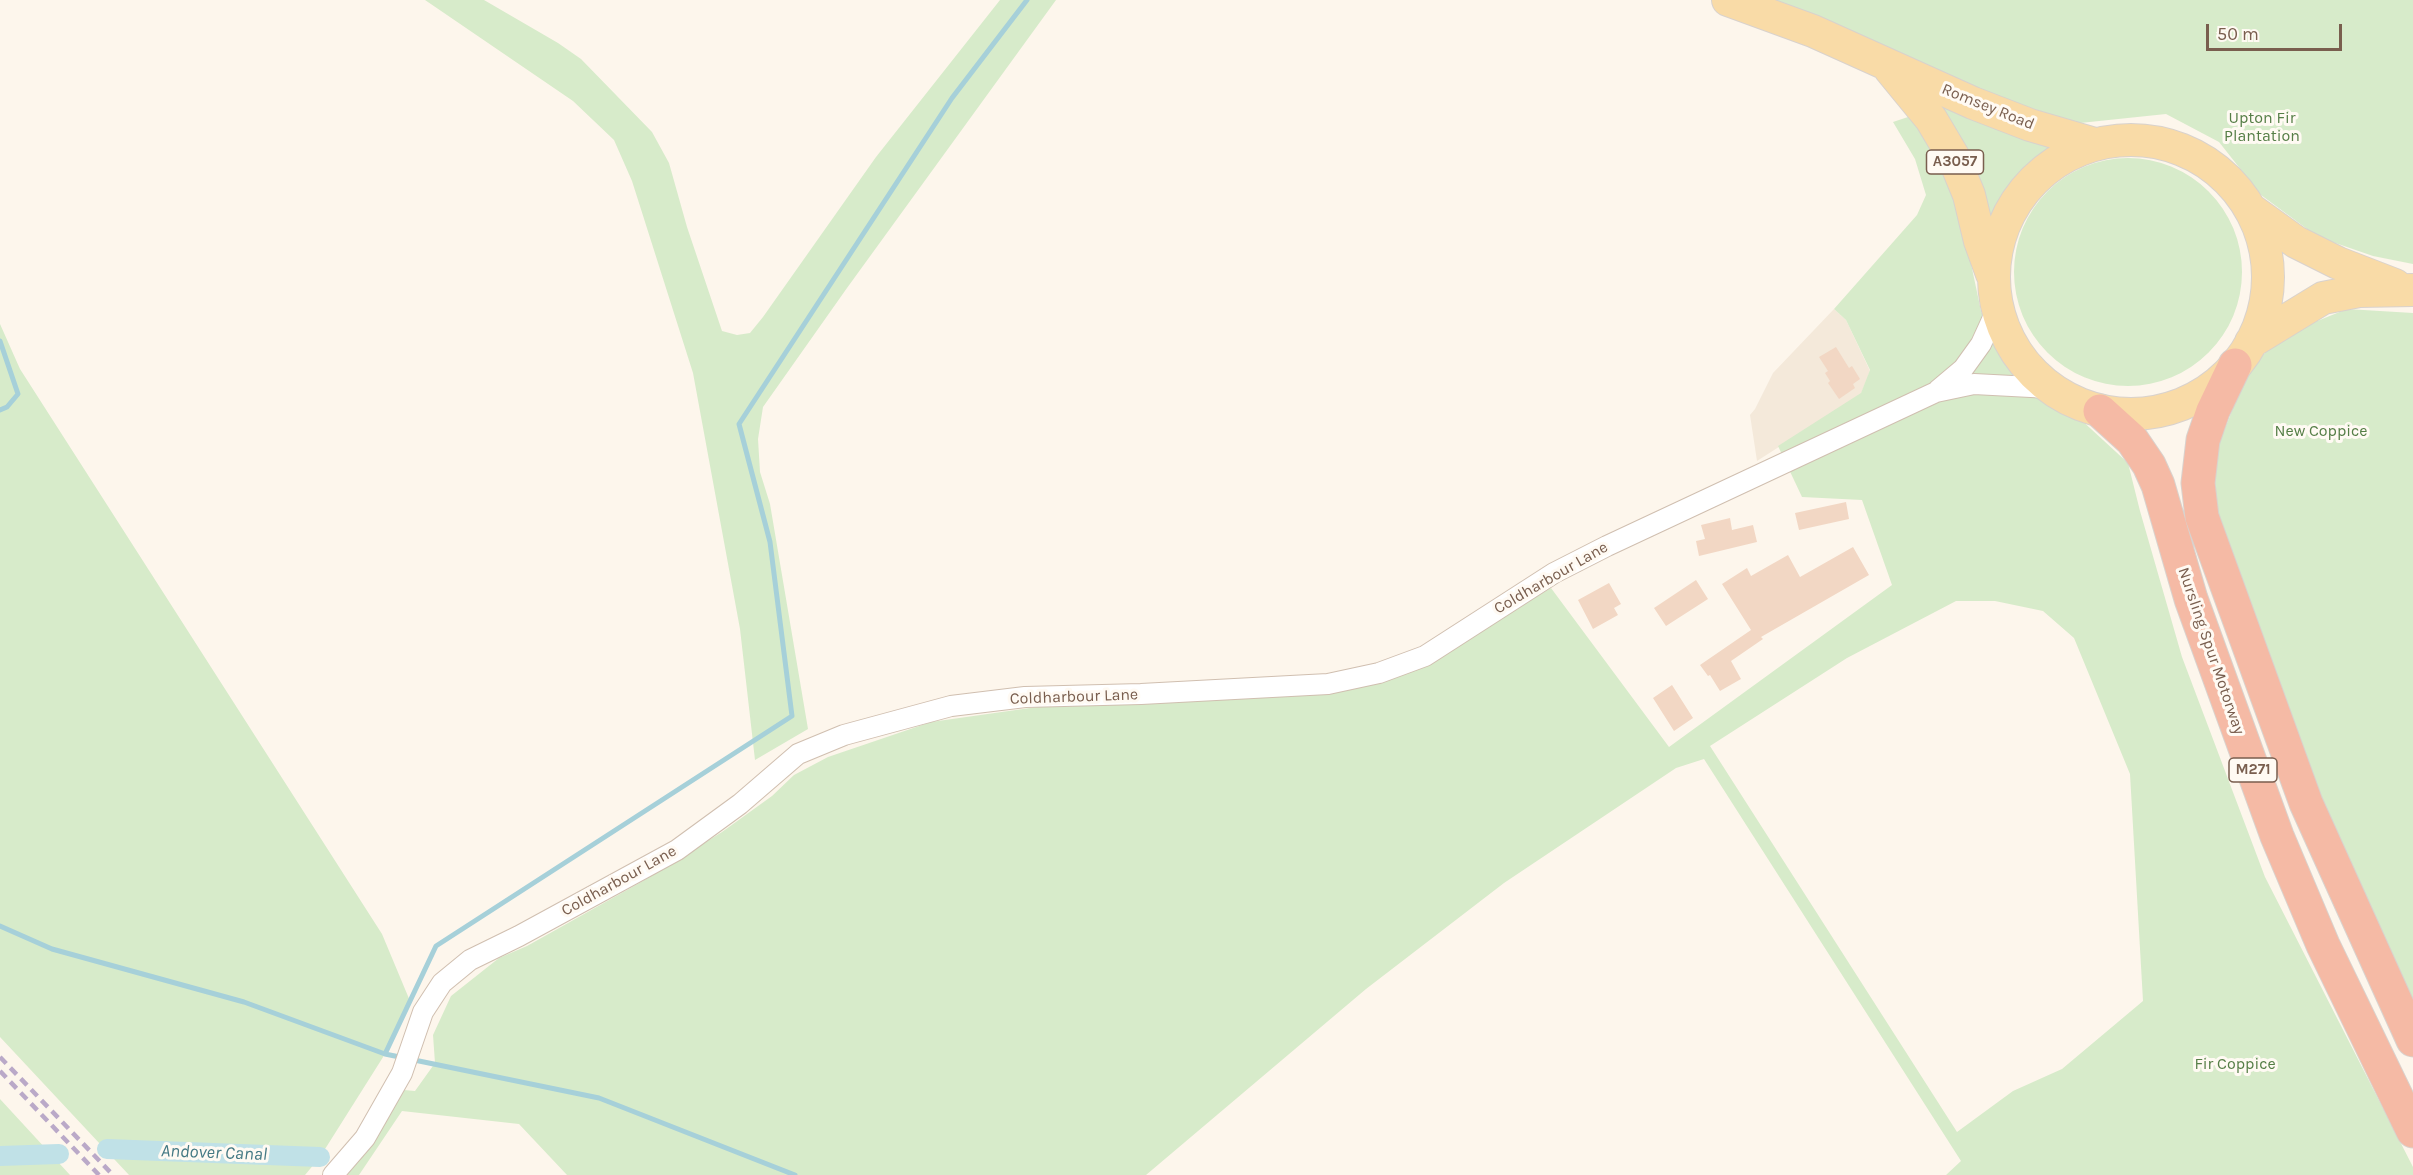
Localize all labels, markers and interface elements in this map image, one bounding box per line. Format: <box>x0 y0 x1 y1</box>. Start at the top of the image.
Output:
scale bar <box>2209 12 2346 50</box>
text: 50 m <box>2217 23 2259 45</box>
street label: Romsey Road <box>1939 80 2037 134</box>
park label: Upton Fir Plantation <box>2224 108 2300 146</box>
road number: A3057 <box>1926 150 1984 174</box>
park label: New Coppice <box>2274 421 2368 441</box>
street label: Coldharbour Lane <box>1491 538 1611 618</box>
street label: Nursling Spur Motorway <box>2173 565 2249 737</box>
street label: Coldharbour Lane <box>1009 685 1139 709</box>
road number: M271 <box>2229 758 2277 782</box>
street label: Coldharbour Lane <box>558 841 680 921</box>
park label: Fir Coppice <box>2194 1054 2276 1074</box>
water label: Andover Canal <box>160 1140 268 1166</box>

